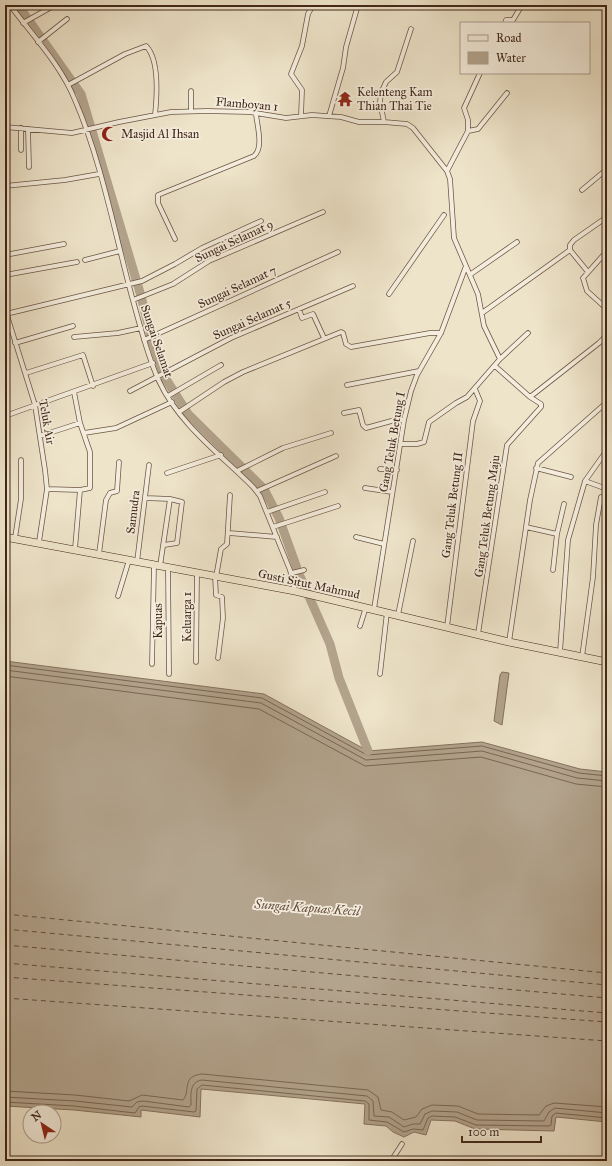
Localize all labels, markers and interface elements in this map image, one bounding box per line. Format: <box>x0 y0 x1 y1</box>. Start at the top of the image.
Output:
legend <box>460 22 590 74</box>
text: Road <box>496 31 522 45</box>
text: Water <box>496 51 526 65</box>
place label: Kelenteng Kam Thian Thai Tie <box>357 85 433 113</box>
temple icon: Kelenteng Kam Thian Thai Tie <box>336 90 354 108</box>
street label: Flamboyan 1 <box>215 94 279 114</box>
mosque icon: Masjid Al Ihsan <box>100 125 118 143</box>
place label: Masjid Al Ihsan <box>121 127 200 141</box>
street label: Sungai Selamat 9 <box>193 217 276 266</box>
street label: Sungai Selamat 7 <box>196 263 279 312</box>
street label: Sungai Selamat 5 <box>211 295 294 343</box>
street label: Sungai Selamat <box>137 303 176 380</box>
street label: Gang Teluk Betung I <box>376 391 409 494</box>
street label: Teluk Air <box>36 398 58 446</box>
street label: Gang Teluk Betung II <box>439 451 466 559</box>
street label: Gang Teluk Betung Maju <box>471 453 504 578</box>
street label: Samudra <box>123 488 143 535</box>
street label: Gusti Situt Mahmud <box>257 566 361 602</box>
street label: Keluarga 1 <box>180 591 195 642</box>
street label: Kapuas <box>151 603 165 639</box>
water label: Sungai Kapuas Kecil <box>253 896 362 920</box>
north arrow <box>22 1104 62 1144</box>
text: N <box>29 1108 45 1124</box>
scale bar <box>462 1118 541 1144</box>
text: 100 m <box>468 1125 499 1139</box>

